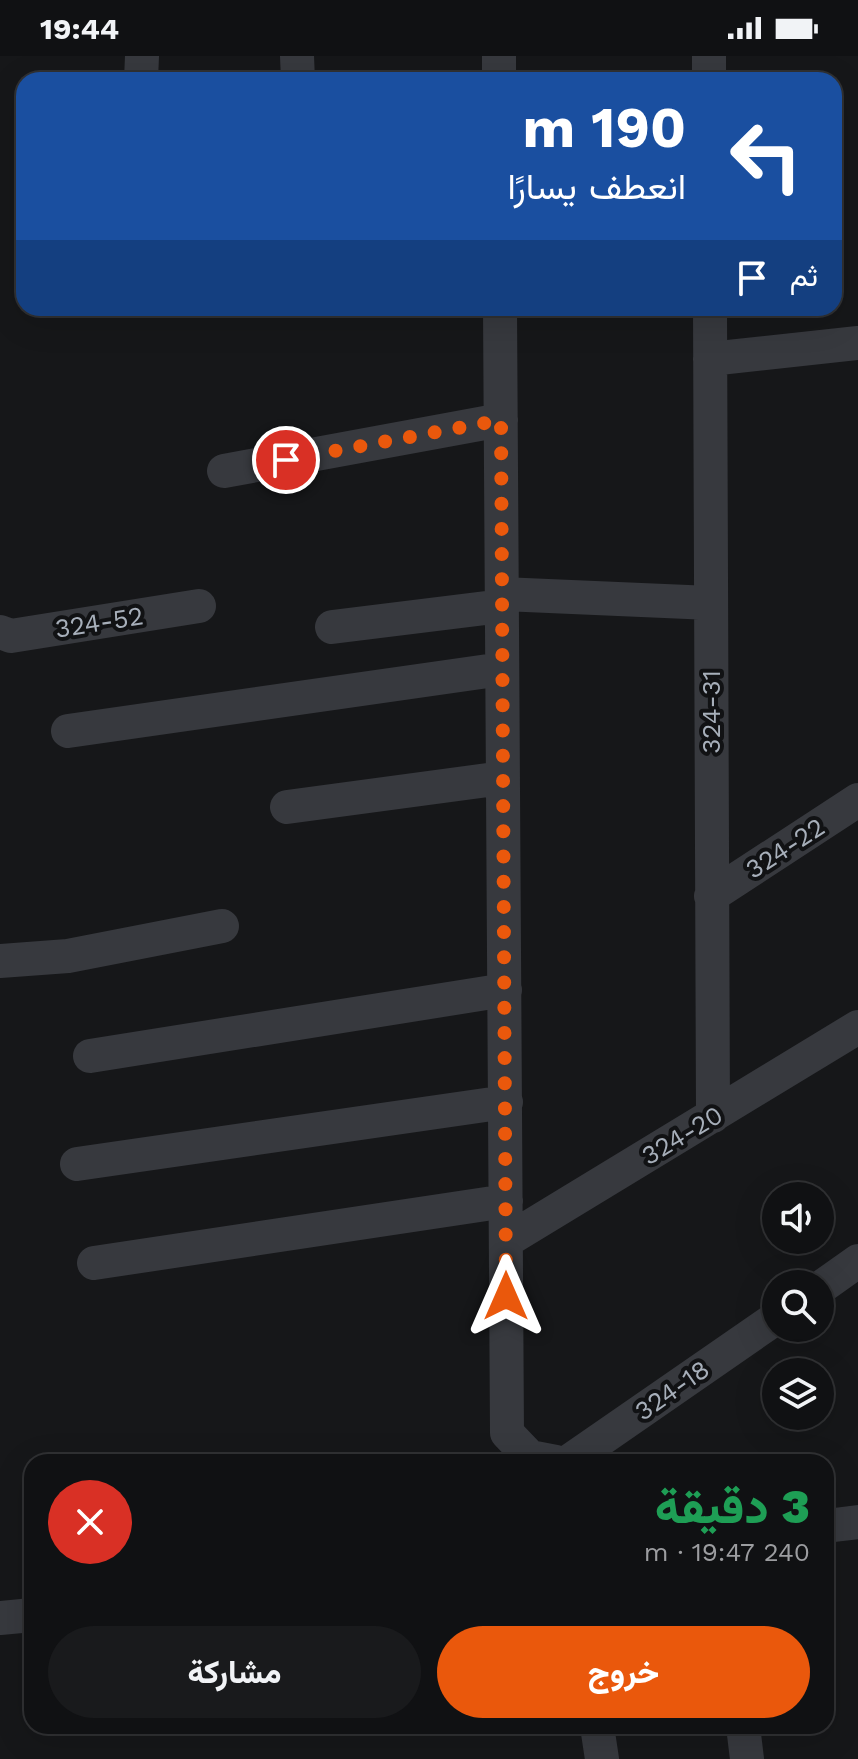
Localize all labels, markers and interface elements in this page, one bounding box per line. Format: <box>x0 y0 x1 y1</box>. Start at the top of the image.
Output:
text: 19:44 <box>40 11 119 46</box>
text: 190 m <box>523 95 686 161</box>
icon: left <box>714 104 818 208</box>
text: انعطف يسارًا <box>508 166 686 208</box>
icon: arrive <box>730 256 774 300</box>
text: ثم <box>790 258 818 293</box>
pin <box>252 426 320 494</box>
icon: arrive <box>264 438 308 482</box>
street label: 324-52 <box>53 600 145 644</box>
street label: 324-31 <box>696 670 726 754</box>
street label: 324-22 <box>740 811 830 885</box>
street label: 324-20 <box>636 1099 728 1171</box>
map controls <box>762 1182 834 1430</box>
button: sound <box>762 1182 834 1254</box>
position arrow <box>464 1254 548 1338</box>
button: search <box>762 1270 834 1342</box>
street label: 324-18 <box>629 1354 715 1426</box>
button: layers <box>762 1358 834 1430</box>
text: 3 دقيقة <box>655 1478 810 1535</box>
button: close <box>48 1480 132 1564</box>
text: 240 m · 19:47 <box>644 1537 810 1567</box>
button: مشاركة <box>48 1626 421 1718</box>
button: خروج <box>437 1626 810 1718</box>

